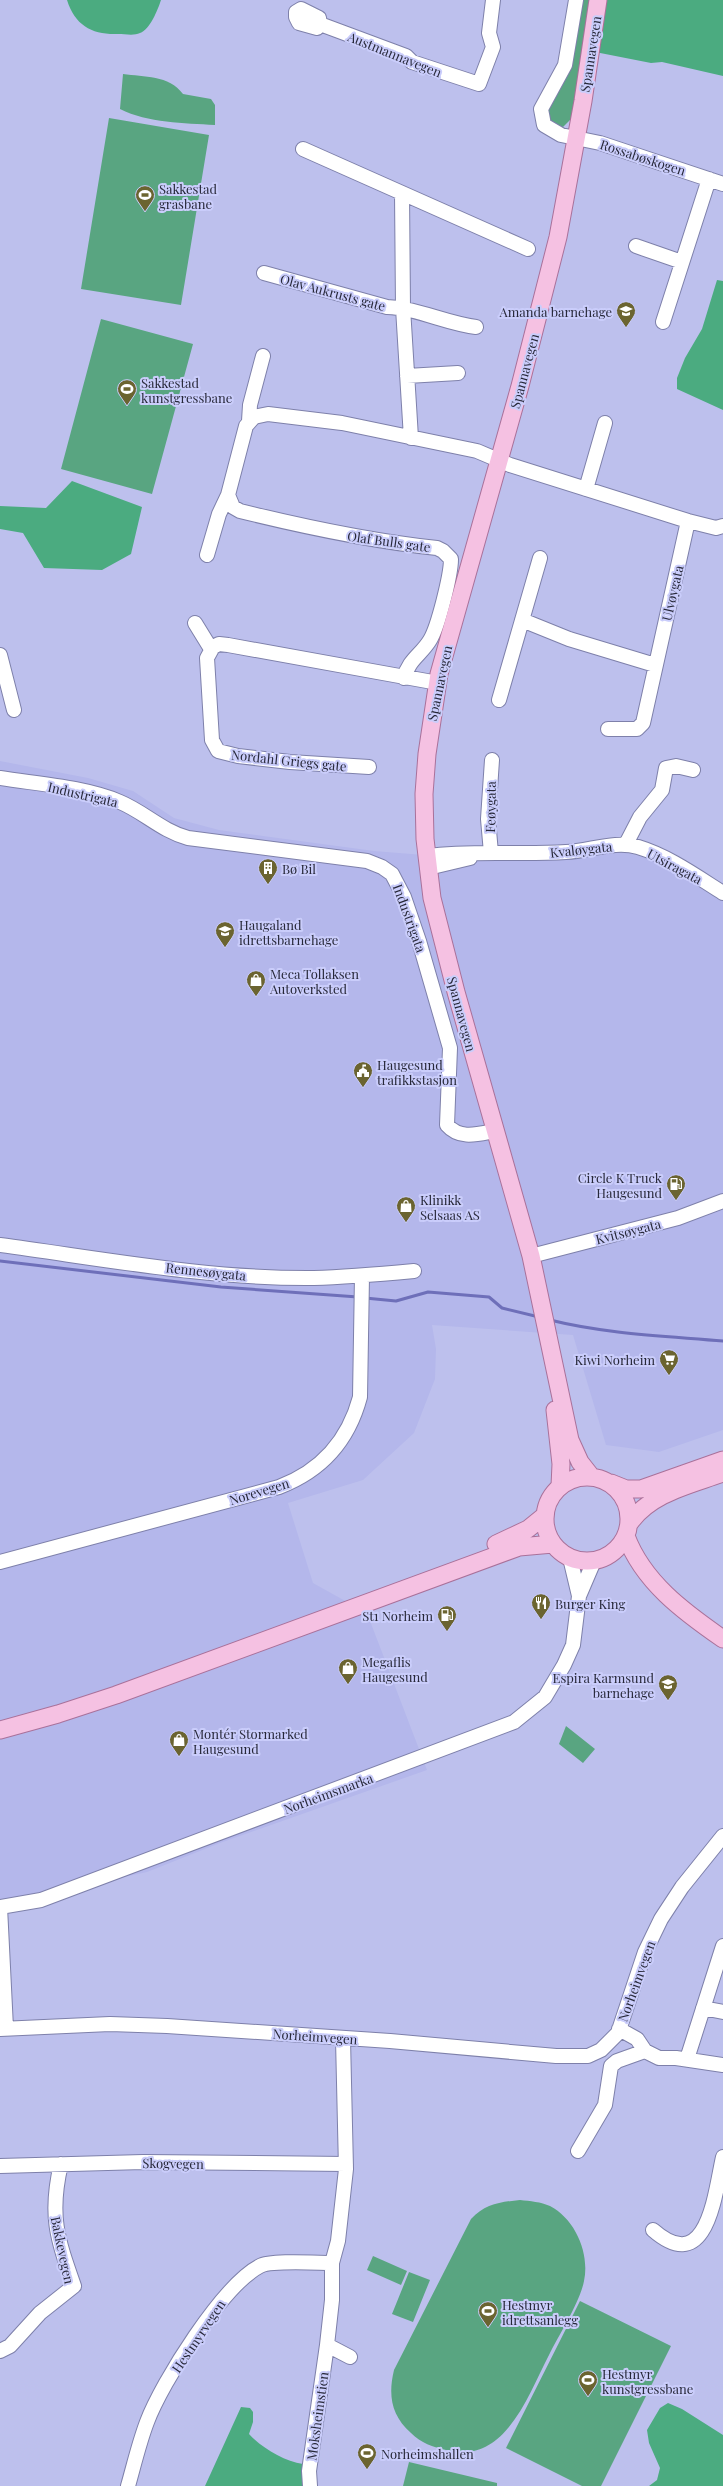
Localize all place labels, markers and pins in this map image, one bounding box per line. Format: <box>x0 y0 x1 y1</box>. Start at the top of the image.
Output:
place label: Sakkestad grasbane <box>159 180 218 212</box>
sports icon: Sakkestad grasbane <box>134 184 156 212</box>
school or university icon: Amanda barnehage <box>615 300 637 328</box>
place label: Amanda barnehage <box>499 303 612 320</box>
place label: Sakkestad kunstgressbane <box>141 374 233 406</box>
sports icon: Sakkestad kunstgressbane <box>116 378 138 406</box>
building icon: Bø Bil <box>257 857 279 885</box>
place label: Bø Bil <box>282 860 316 877</box>
place label: Haugaland idrettsbarnehage <box>239 916 339 948</box>
school or university icon: Haugaland idrettsbarnehage <box>214 920 236 948</box>
place label: Meca Tollaksen Autoverksted <box>269 965 359 997</box>
shop icon: Meca Tollaksen Autoverksted <box>245 969 267 997</box>
place label: Haugesund trafikkstasjon <box>377 1056 457 1088</box>
public building icon: Haugesund trafikkstasjon <box>352 1060 374 1088</box>
place label: Circle K Truck Haugesund <box>578 1169 663 1201</box>
fuel station icon: Circle K Truck Haugesund <box>665 1173 687 1201</box>
place label: Klinikk Selsaas AS <box>420 1191 480 1223</box>
shop icon: Klinikk Selsaas AS <box>395 1195 417 1223</box>
supermarket icon: Kiwi Norheim <box>658 1348 680 1376</box>
place label: Kiwi Norheim <box>574 1351 655 1368</box>
restaurant icon: Burger King <box>530 1592 552 1620</box>
place label: Burger King <box>555 1595 625 1612</box>
fuel station icon: St1 Norheim <box>436 1604 458 1632</box>
place label: St1 Norheim <box>362 1607 433 1624</box>
place label: Megaflis Haugesund <box>362 1653 428 1685</box>
shop icon: Megaflis Haugesund <box>337 1657 359 1685</box>
place label: Espira Karmsund barnehage <box>553 1669 654 1701</box>
school or university icon: Espira Karmsund barnehage <box>657 1673 679 1701</box>
place label: Montér Stormarked Haugesund <box>193 1725 308 1757</box>
shop icon: Montér Stormarked Haugesund <box>168 1729 190 1757</box>
place label: Hestmyr idrettsanlegg <box>502 2296 578 2328</box>
sports icon: Hestmyr idrettsanlegg <box>477 2300 499 2328</box>
place label: Hestmyr kunstgressbane <box>602 2365 694 2397</box>
sports icon: Hestmyr kunstgressbane <box>577 2369 599 2397</box>
sports icon: Norheimshallen <box>356 2442 378 2470</box>
place label: Norheimshallen <box>381 2445 474 2462</box>

